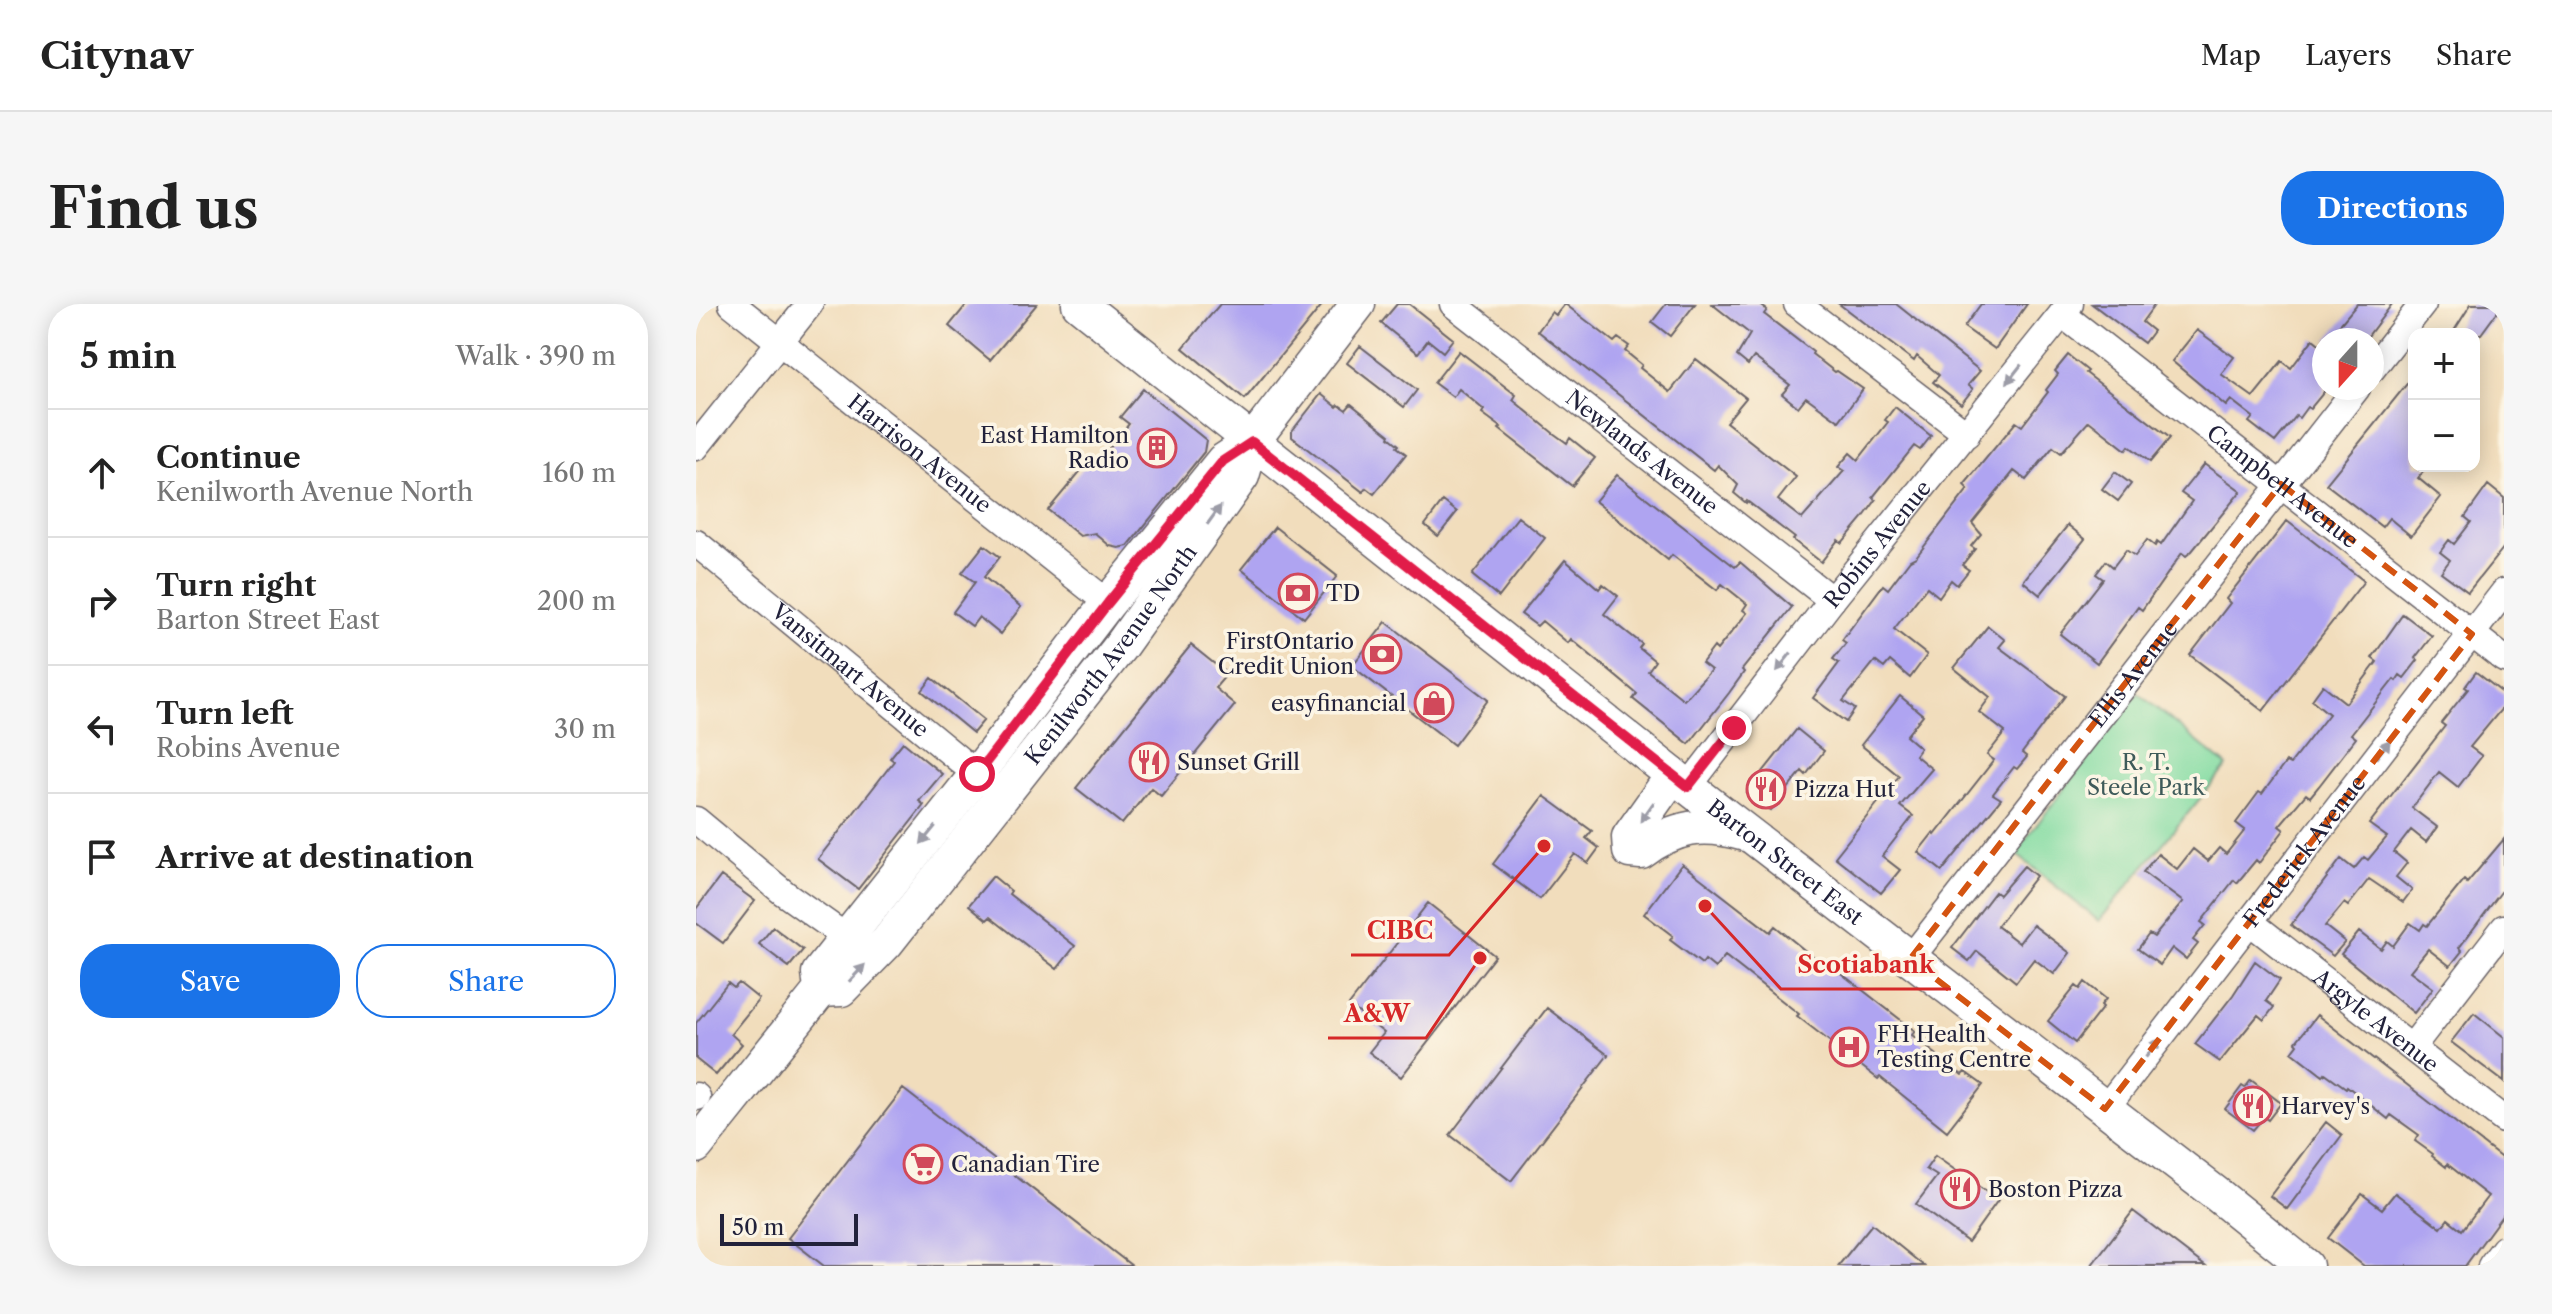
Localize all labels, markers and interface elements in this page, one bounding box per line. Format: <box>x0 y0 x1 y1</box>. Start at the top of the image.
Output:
text: Citynav <box>40 32 193 79</box>
text: Map <box>2201 38 2261 72</box>
text: Layers <box>2305 38 2392 72</box>
text: Share <box>2436 38 2512 72</box>
button: Directions <box>2281 171 2504 245</box>
text: Find us <box>48 174 259 243</box>
north arrow <box>2312 328 2384 400</box>
map controls <box>2408 328 2480 472</box>
button: + <box>2408 328 2480 400</box>
text: 5 min <box>80 335 177 377</box>
text: Walk · 390 m <box>456 340 616 372</box>
one-way arrow <box>2007 364 2023 384</box>
street label: Newlands Avenue <box>1561 384 1724 520</box>
street label: Harrison Avenue <box>843 388 997 519</box>
button: − <box>2408 400 2480 472</box>
street label: Campbell Avenue <box>2202 419 2364 554</box>
place label: East Hamilton Radio <box>980 422 1129 474</box>
building icon: East Hamilton Radio <box>1136 427 1178 469</box>
text: Continue <box>156 439 301 476</box>
icon: ahead <box>80 451 124 495</box>
text: 160 m <box>542 457 616 489</box>
street label: Robins Avenue <box>1818 475 1937 613</box>
text: Kenilworth Avenue North <box>156 476 473 508</box>
one-way arrow <box>1206 505 1221 526</box>
street label: Kenilworth Avenue North <box>1019 539 1202 770</box>
text: Turn right <box>156 567 316 604</box>
bank icon: TD <box>1277 572 1319 614</box>
icon: right <box>80 579 124 623</box>
place label: TD <box>1326 580 1360 607</box>
text: 200 m <box>537 585 616 617</box>
street label: Vansitmart Avenue <box>766 597 935 743</box>
text: Barton Street East <box>156 604 380 636</box>
street label: Ellis Avenue <box>2083 615 2183 733</box>
place label: FirstOntario Credit Union <box>1218 628 1354 680</box>
bank icon: FirstOntario Credit Union <box>1361 633 1403 675</box>
one-way arrow <box>1777 652 1793 672</box>
shop icon: easyfinancial <box>1413 682 1455 724</box>
place label: easyfinancial <box>1271 690 1406 717</box>
text: Turn left <box>156 695 293 732</box>
icon: left <box>80 707 124 751</box>
route end <box>1716 710 1752 746</box>
text: 30 m <box>554 713 616 745</box>
text: Robins Avenue <box>156 732 340 764</box>
one-way arrow <box>2375 739 2391 759</box>
restaurant icon: Sunset Grill <box>1128 741 1170 783</box>
place label: Sunset Grill <box>1177 749 1300 776</box>
park label: R. T. Steele Park <box>2087 749 2206 801</box>
route start <box>959 756 995 792</box>
restaurant icon: Pizza Hut <box>1745 768 1787 810</box>
street label: Frederick Avenue <box>2237 770 2371 932</box>
place label: Pizza Hut <box>1794 776 1895 803</box>
street label: Barton Street East <box>1702 793 1869 931</box>
one-way arrow <box>1639 801 1655 823</box>
one-way arrow <box>921 825 937 845</box>
icon: arrive <box>80 835 124 879</box>
text: Arrive at destination <box>156 839 474 876</box>
callout: CIBC <box>1351 907 1449 955</box>
text: CIBC <box>1367 916 1433 945</box>
callout: Scotiabank <box>1781 941 1951 989</box>
button: Save <box>80 944 340 1018</box>
button: Share <box>356 944 616 1018</box>
text: Scotiabank <box>1797 950 1936 979</box>
street label: Argyle Avenue <box>2307 963 2444 1078</box>
one-way arrow <box>847 964 866 983</box>
callout: A&W <box>1328 990 1426 1038</box>
text: A&W <box>1343 999 1411 1028</box>
place label: FH Health Testing Centre <box>1877 1021 2031 1073</box>
hospital icon: FH Health Testing Centre <box>1828 1026 1870 1068</box>
one-way arrow <box>2145 1038 2161 1058</box>
restaurant icon: Harvey's <box>2232 1085 2274 1127</box>
place label: Harvey's <box>2281 1093 2370 1120</box>
supermarket icon: Canadian Tire <box>902 1143 944 1185</box>
place label: Canadian Tire <box>951 1151 1100 1178</box>
restaurant icon: Boston Pizza <box>1939 1168 1981 1210</box>
place label: Boston Pizza <box>1988 1176 2123 1203</box>
scale bar <box>720 1210 858 1246</box>
text: 50 m <box>732 1214 784 1241</box>

